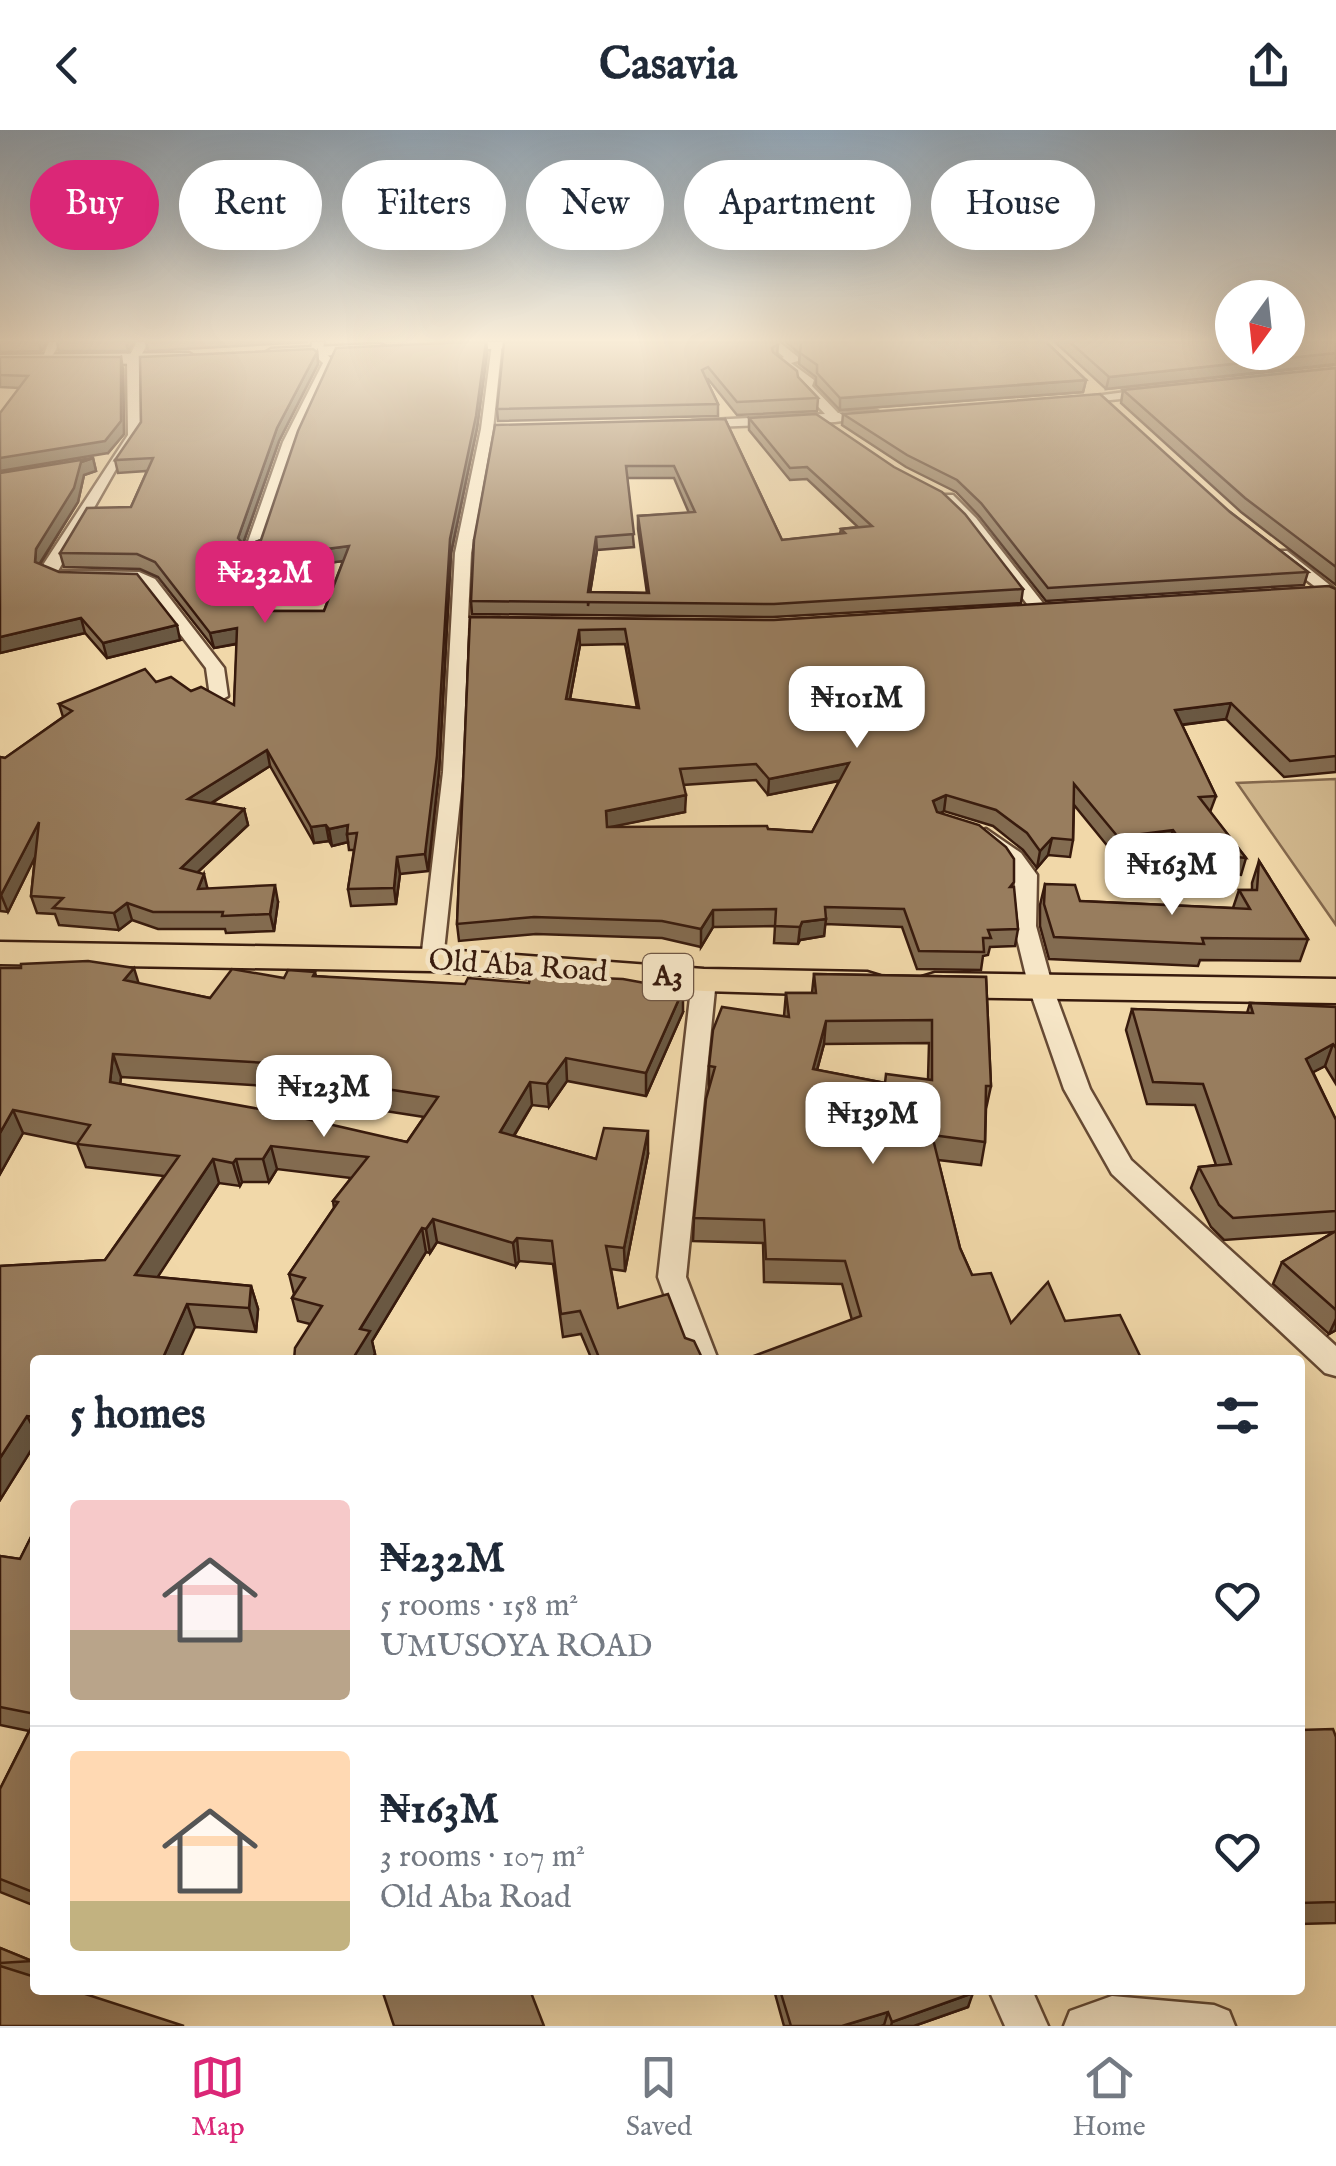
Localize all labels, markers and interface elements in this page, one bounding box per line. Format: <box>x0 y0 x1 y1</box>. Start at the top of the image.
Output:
text: Casavia <box>599 37 737 94</box>
icon: back <box>40 38 95 93</box>
icon: share <box>1241 38 1296 93</box>
chip: Buy <box>30 160 159 250</box>
chip: Rent <box>179 160 322 250</box>
chip: Filters <box>342 160 506 250</box>
chip: New <box>526 160 664 250</box>
chip: Apartment <box>684 160 911 250</box>
chip: House <box>931 160 1095 250</box>
north arrow <box>1215 280 1305 370</box>
map controls <box>1215 280 1305 370</box>
pin: ₦232M <box>195 541 335 626</box>
text: ₦232M <box>217 553 313 594</box>
pin: ₦101M <box>787 666 927 751</box>
text: ₦101M <box>811 678 903 719</box>
pin: ₦163M <box>1102 833 1242 918</box>
text: ₦163M <box>1127 845 1217 886</box>
street label: Old Aba Road <box>427 942 610 992</box>
road number: A3 <box>643 954 693 1000</box>
pin: ₦123M <box>254 1055 394 1140</box>
text: ₦123M <box>278 1067 370 1108</box>
pin: ₦139M <box>803 1082 943 1167</box>
text: ₦139M <box>827 1094 919 1135</box>
icon: filters <box>1210 1388 1265 1443</box>
text: 5 homes <box>70 1389 206 1442</box>
text: ₦232M <box>380 1533 505 1586</box>
icon: home <box>150 1540 270 1660</box>
icon: heart <box>1210 1573 1265 1628</box>
text: 5 rooms · 158 m² <box>380 1586 579 1627</box>
text: UMUSOYA ROAD <box>380 1627 652 1668</box>
text: ₦163M <box>380 1784 499 1837</box>
icon: home <box>150 1791 270 1911</box>
icon: heart <box>1210 1824 1265 1879</box>
text: 3 rooms · 107 m² <box>380 1837 585 1878</box>
text: Old Aba Road <box>380 1878 571 1919</box>
tab: Map <box>190 2050 245 2145</box>
tab: Saved <box>626 2050 692 2145</box>
tab: Home <box>1073 2050 1146 2145</box>

